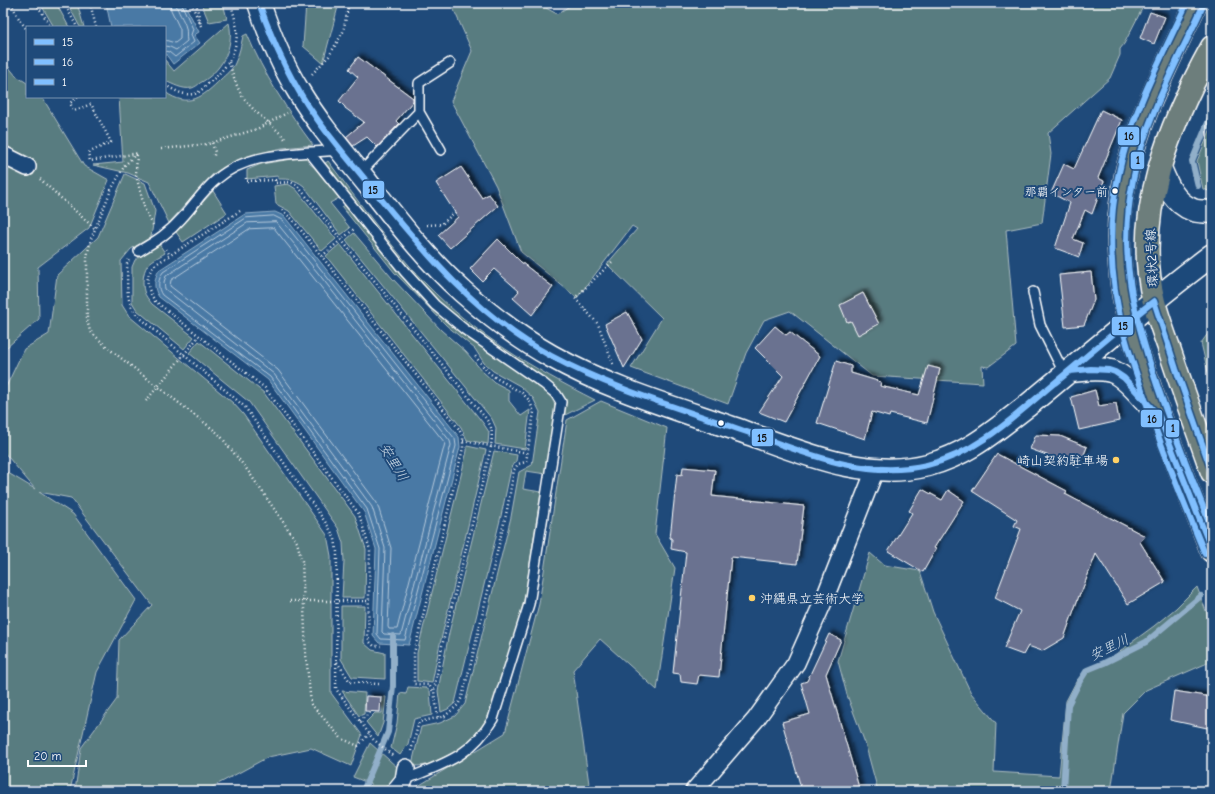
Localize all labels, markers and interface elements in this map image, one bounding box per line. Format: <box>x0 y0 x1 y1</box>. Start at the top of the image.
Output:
legend <box>26 26 166 98</box>
text: 15 <box>62 35 73 49</box>
text: 16 <box>62 55 73 69</box>
text: 1 <box>62 75 67 89</box>
line badge: 16 <box>1117 126 1140 146</box>
text: 16 <box>1124 130 1134 143</box>
line badge: 1 <box>1130 151 1145 170</box>
text: 1 <box>1136 154 1140 167</box>
line badge: 15 <box>362 180 385 199</box>
text: 15 <box>368 184 378 197</box>
place label: 那覇インター前 <box>1024 185 1108 199</box>
marker: 那覇インター前 <box>1110 186 1120 196</box>
street label: 環状2号線 <box>1142 227 1161 288</box>
line badge: 15 <box>1111 316 1134 336</box>
text: 15 <box>1118 320 1128 333</box>
line badge: 16 <box>1140 409 1163 428</box>
text: 16 <box>1147 413 1157 426</box>
unlabelled marker <box>716 418 726 428</box>
line badge: 1 <box>1165 419 1180 438</box>
text: 1 <box>1171 422 1175 435</box>
line badge: 15 <box>751 428 774 447</box>
text: 15 <box>757 432 767 445</box>
water label: 安里川 <box>375 440 412 485</box>
place label: 崎山契約駐車場 <box>1017 453 1108 468</box>
marker: 崎山契約駐車場 <box>1111 455 1121 465</box>
place label: 沖縄県立芸術大学 <box>760 591 864 606</box>
marker: 沖縄県立芸術大学 <box>747 593 757 603</box>
water label: 安里川 <box>1087 631 1132 664</box>
scale bar <box>28 742 86 768</box>
text: 20 m <box>34 749 62 763</box>

